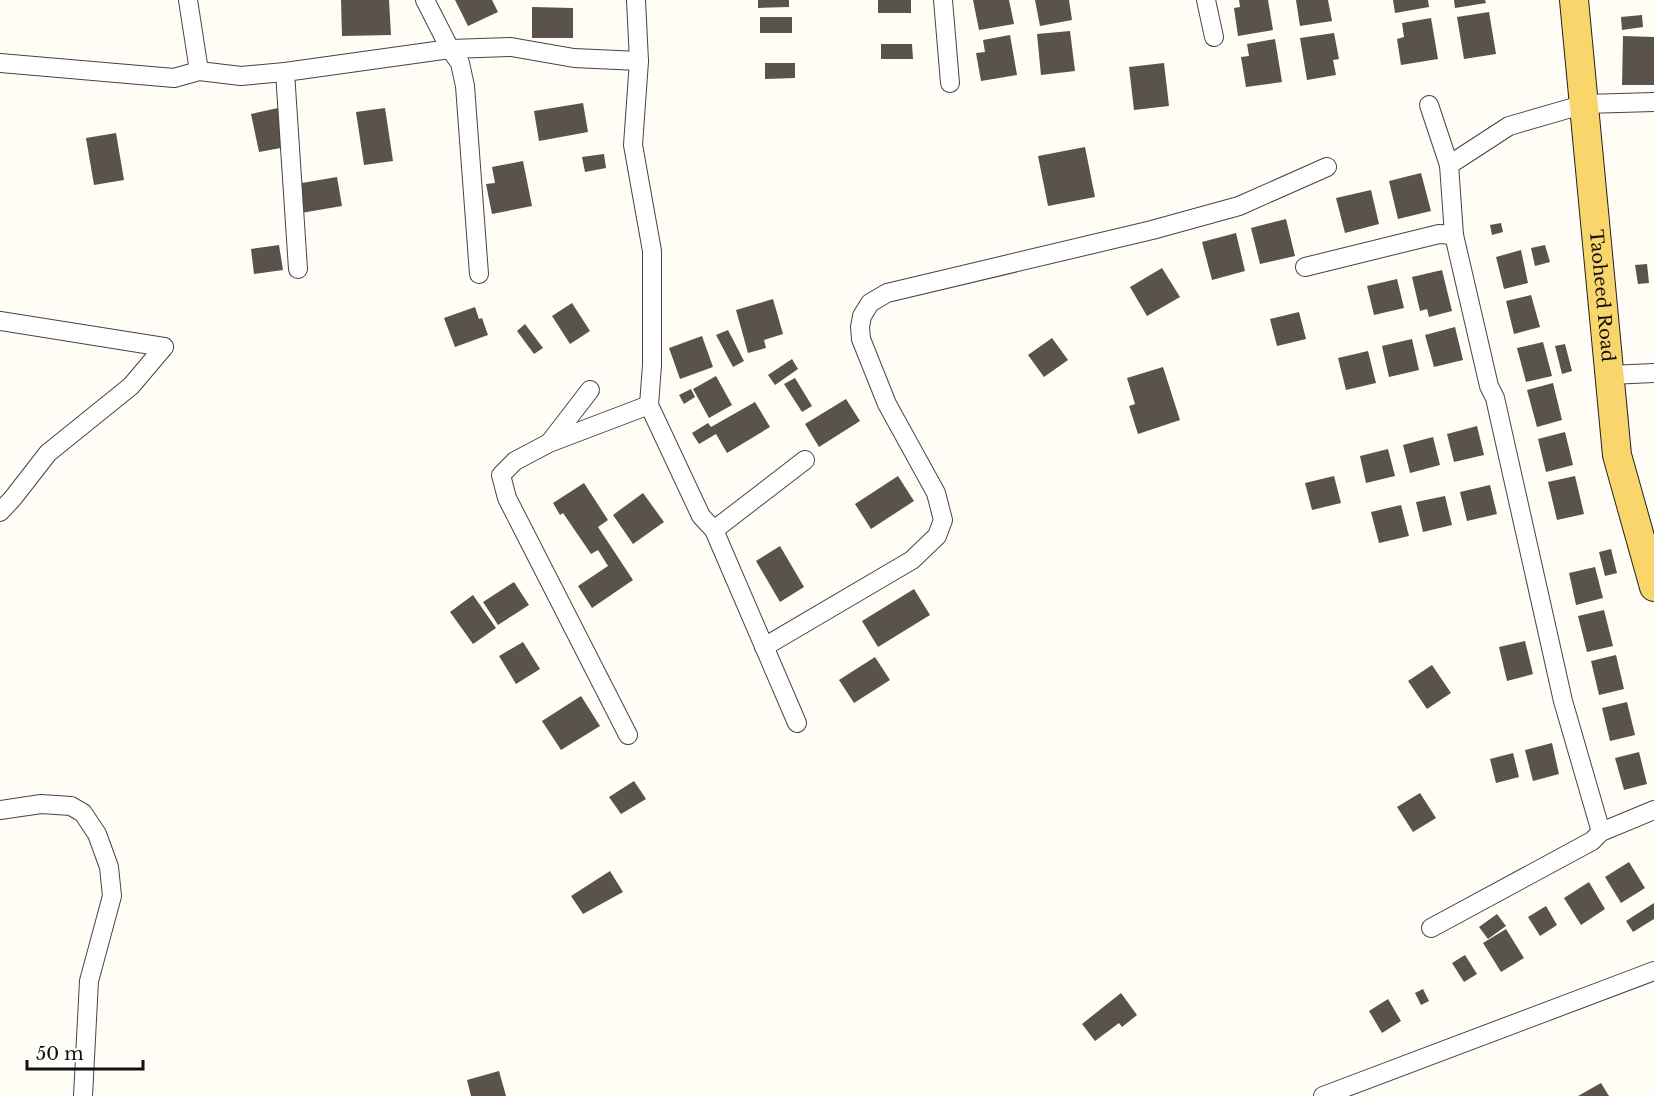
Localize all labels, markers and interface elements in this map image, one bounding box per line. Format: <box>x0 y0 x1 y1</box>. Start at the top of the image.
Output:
street label: Taoheed Road <box>1585 229 1619 363</box>
scale bar <box>27 1033 142 1071</box>
text: 50 m <box>36 1043 84 1065</box>

